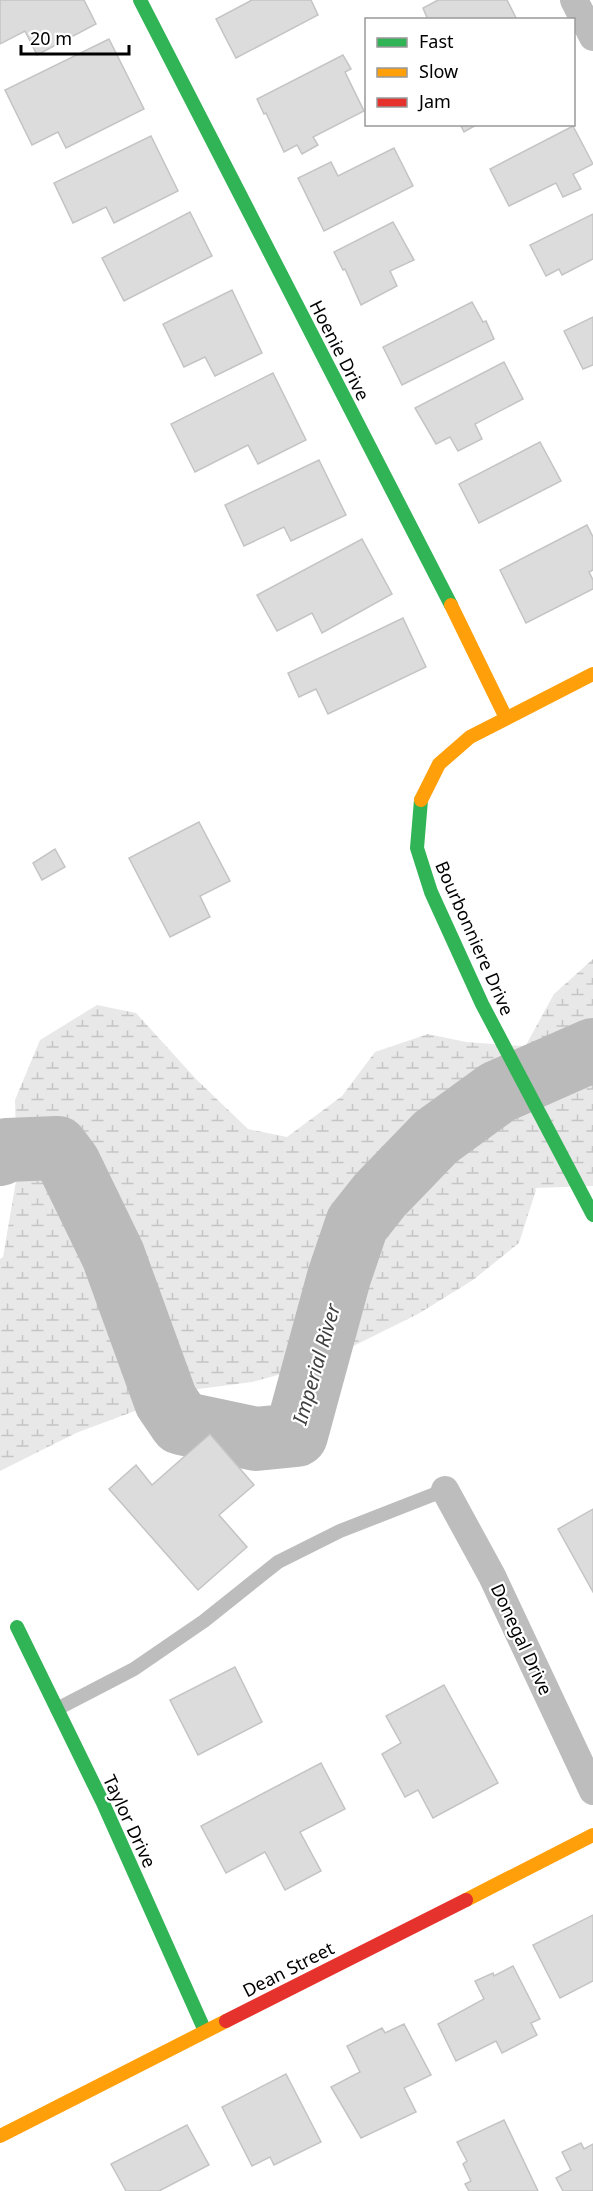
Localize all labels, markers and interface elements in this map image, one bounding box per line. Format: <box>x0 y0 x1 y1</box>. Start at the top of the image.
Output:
scale bar <box>21 18 129 56</box>
legend <box>365 18 575 126</box>
text: 20 m <box>30 26 72 50</box>
text: Fast <box>419 29 454 53</box>
text: Slow <box>419 59 458 83</box>
text: Jam <box>417 89 451 113</box>
street label: Hoenie Drive <box>304 296 376 404</box>
street label: Bourbonniere Drive <box>430 857 520 1019</box>
water label: Imperial River <box>286 1300 346 1428</box>
street label: Donegal Drive <box>486 1579 558 1699</box>
street label: Taylor Drive <box>98 1771 162 1871</box>
street label: Dean Street <box>238 1936 338 2002</box>

